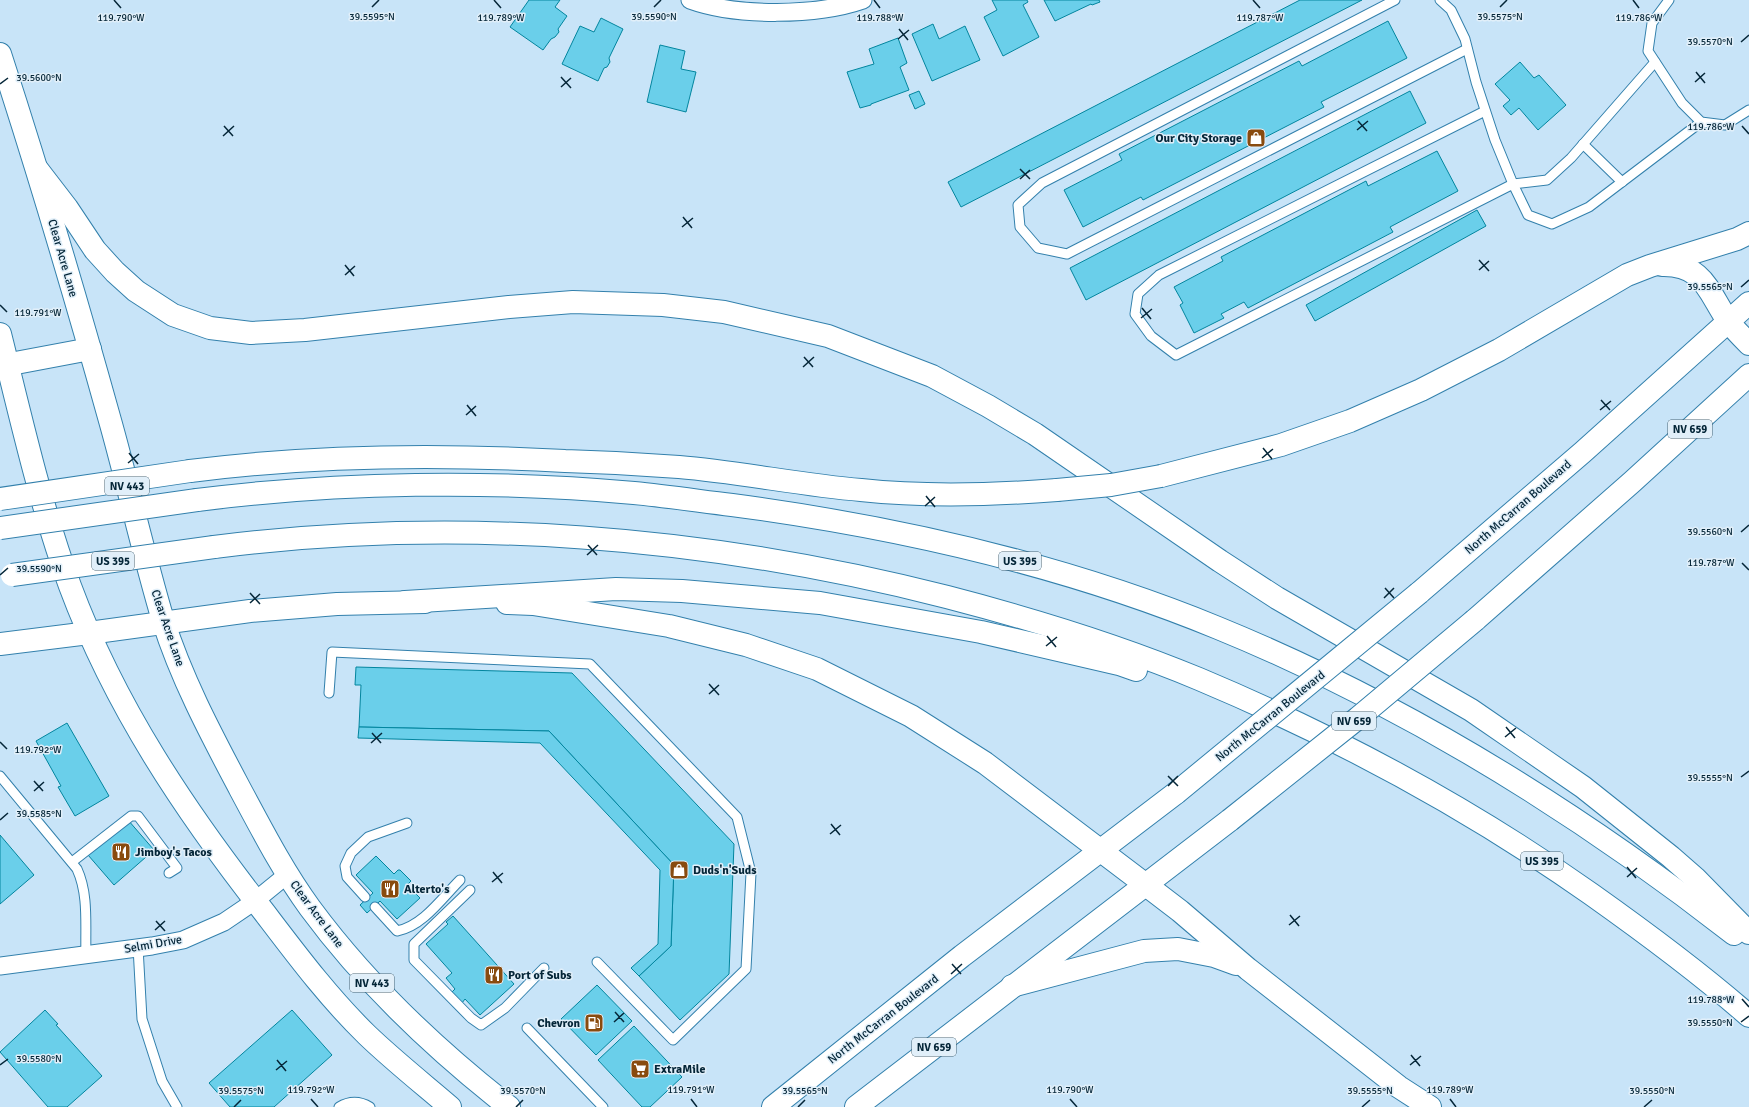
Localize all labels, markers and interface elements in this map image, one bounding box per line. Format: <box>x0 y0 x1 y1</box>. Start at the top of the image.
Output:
text: 39.5595°N <box>349 11 395 23</box>
text: 39.5590°N <box>631 11 677 23</box>
text: 39.5575°N <box>1477 11 1523 23</box>
text: 119.790°W <box>97 12 145 24</box>
text: 119.789°W <box>477 12 525 24</box>
text: 119.788°W <box>856 12 904 24</box>
text: 119.787°W <box>1236 12 1284 24</box>
text: 119.786°W <box>1615 12 1663 24</box>
text: 39.5570°N <box>1687 36 1733 48</box>
text: 39.5600°N <box>16 72 62 84</box>
text: 119.786°W <box>1687 121 1735 133</box>
shop icon: Our City Storage <box>1245 127 1267 149</box>
place label: Our City Storage <box>1155 131 1242 146</box>
street label: Clear Acre Lane <box>44 217 81 299</box>
text: 39.5565°N <box>1687 281 1733 293</box>
text: 119.791°W <box>14 307 62 319</box>
road number: NV 659 <box>1668 420 1712 438</box>
street label: North McCarran Boulevard <box>1462 457 1575 558</box>
road number: NV 443 <box>105 477 149 495</box>
text: 39.5560°N <box>1687 526 1733 538</box>
road number: US 395 <box>92 552 134 570</box>
road number: US 395 <box>999 552 1041 570</box>
text: 119.787°W <box>1687 557 1735 569</box>
text: 39.5590°N <box>16 563 62 575</box>
street label: Clear Acre Lane <box>147 588 188 669</box>
street label: North McCarran Boulevard <box>1213 668 1328 765</box>
road number: NV 659 <box>1332 712 1376 730</box>
text: 119.792°W <box>14 744 62 756</box>
text: 39.5555°N <box>1687 772 1733 784</box>
text: 39.5585°N <box>16 808 62 820</box>
restaurant icon: Jimboy's Tacos <box>110 841 132 863</box>
place label: Jimboy's Tacos <box>135 845 212 860</box>
road number: US 395 <box>1521 852 1563 870</box>
shop icon: Duds'n'Suds <box>668 859 690 881</box>
place label: Duds'n'Suds <box>693 863 757 878</box>
street label: Clear Acre Lane <box>286 878 347 951</box>
restaurant icon: Alterto's <box>379 878 401 900</box>
place label: Alterto's <box>404 882 450 897</box>
street label: Selmi Drive <box>123 932 183 957</box>
restaurant icon: Port of Subs <box>483 964 505 986</box>
place label: Port of Subs <box>508 968 572 983</box>
street label: North McCarran Boulevard <box>825 971 942 1067</box>
road number: NV 443 <box>350 974 394 992</box>
text: 119.788°W <box>1687 994 1735 1006</box>
fuel station icon: Chevron <box>583 1012 605 1034</box>
place label: Chevron <box>537 1016 580 1031</box>
text: 39.5550°N <box>1687 1017 1733 1029</box>
road number: NV 659 <box>912 1038 956 1056</box>
text: 39.5580°N <box>16 1053 62 1065</box>
supermarket icon: ExtraMile <box>629 1058 651 1080</box>
place label: ExtraMile <box>654 1062 705 1077</box>
text: 119.792°W <box>287 1084 335 1096</box>
text: 119.791°W <box>667 1084 715 1096</box>
text: 119.790°W <box>1046 1084 1094 1096</box>
text: 119.789°W <box>1426 1084 1474 1096</box>
text: 39.5575°N <box>218 1085 264 1097</box>
text: 39.5570°N <box>500 1085 546 1097</box>
text: 39.5565°N <box>782 1085 828 1097</box>
text: 39.5555°N <box>1347 1085 1393 1097</box>
text: 39.5550°N <box>1629 1085 1675 1097</box>

